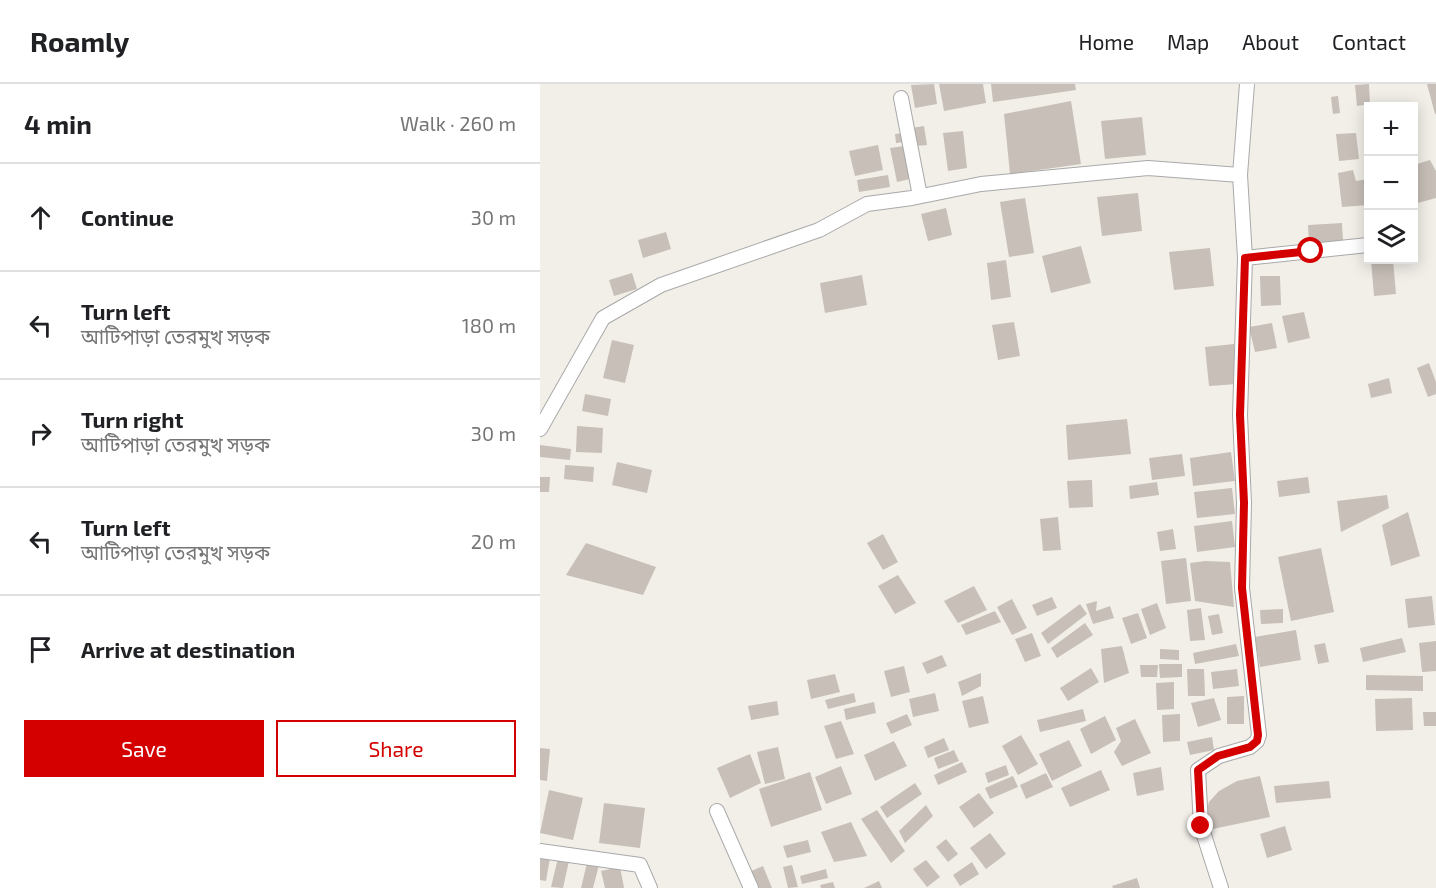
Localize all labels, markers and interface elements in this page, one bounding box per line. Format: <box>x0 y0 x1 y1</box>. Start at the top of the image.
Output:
text: Roamly <box>30 24 129 58</box>
text: Home <box>1078 29 1134 54</box>
text: Map <box>1167 29 1209 54</box>
text: About <box>1242 29 1299 54</box>
text: Contact <box>1332 29 1406 54</box>
map controls <box>1364 102 1418 264</box>
button: + <box>1364 102 1418 156</box>
text: 4 min <box>24 108 92 139</box>
text: Walk · 260 m <box>400 111 516 135</box>
button: − <box>1364 156 1418 210</box>
icon: ahead <box>24 201 57 234</box>
text: Continue <box>81 204 174 230</box>
text: 30 m <box>471 205 516 229</box>
button: layers <box>1364 210 1418 264</box>
route start <box>1297 237 1323 263</box>
text: Turn left <box>81 298 170 324</box>
icon: left <box>24 309 57 342</box>
text: 180 m <box>462 313 516 337</box>
text: আটিপাড়া তেরমুখ সড়ক <box>81 324 270 348</box>
text: Turn right <box>81 406 183 432</box>
icon: right <box>24 417 57 450</box>
text: 30 m <box>471 421 516 445</box>
text: আটিপাড়া তেরমুখ সড়ক <box>81 432 270 456</box>
text: Turn left <box>81 514 170 540</box>
icon: left <box>24 525 57 558</box>
text: 20 m <box>471 529 516 553</box>
text: আটিপাড়া তেরমুখ সড়ক <box>81 540 270 564</box>
icon: arrive <box>24 633 57 666</box>
text: Arrive at destination <box>81 636 295 662</box>
button: Save <box>24 720 264 777</box>
button: Share <box>276 720 516 777</box>
route end <box>1187 812 1213 838</box>

